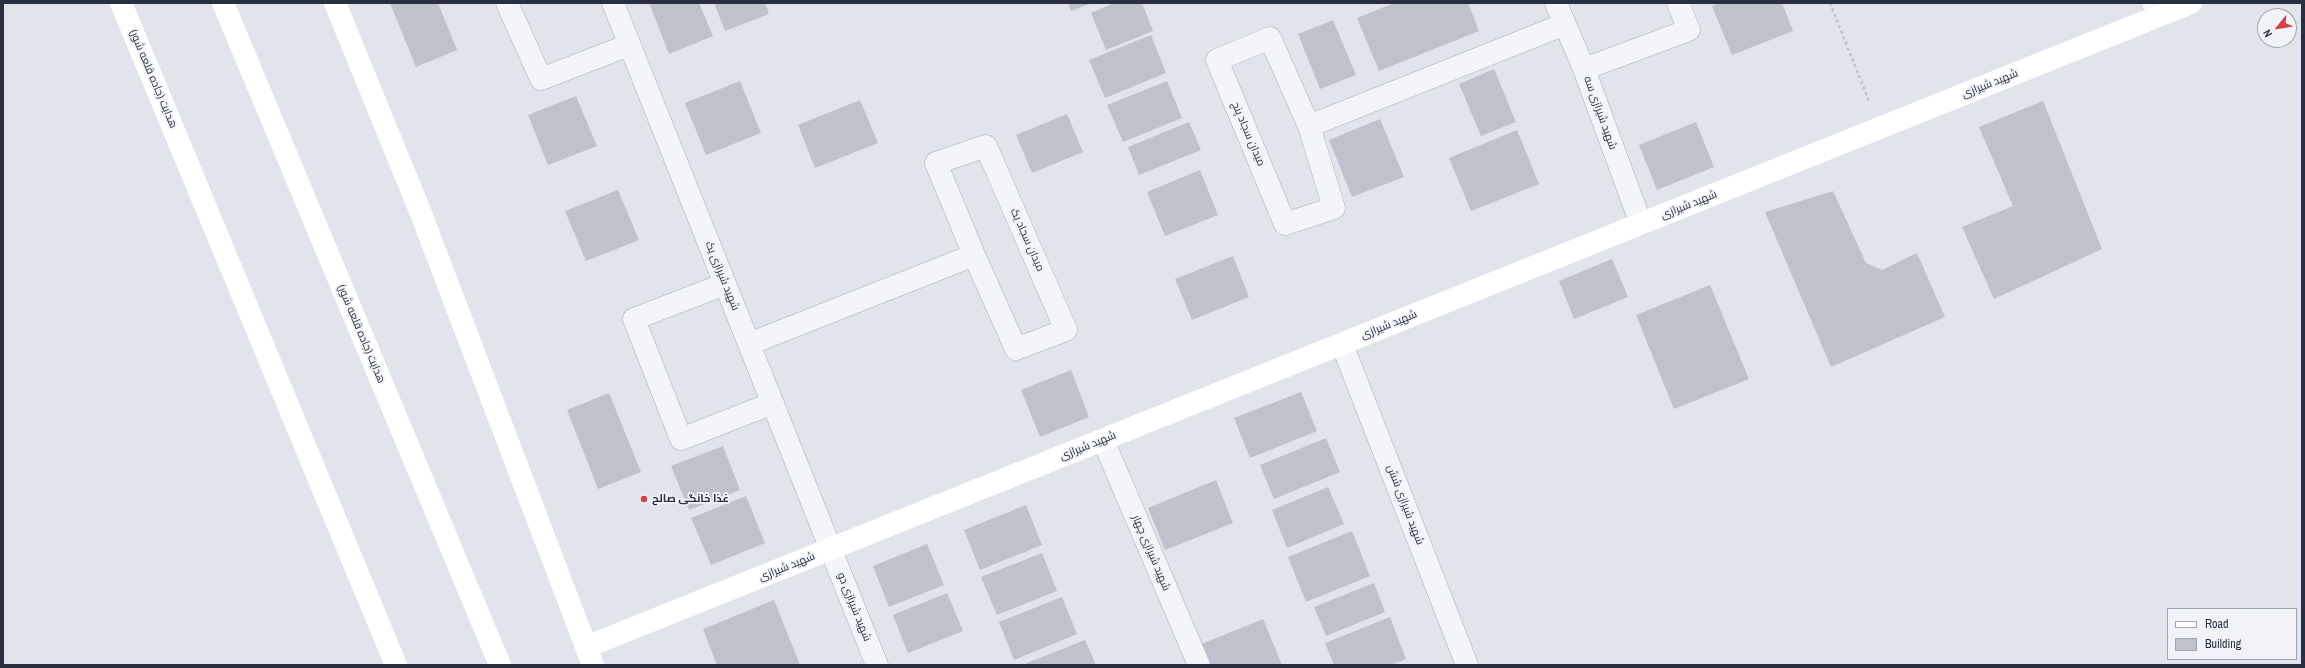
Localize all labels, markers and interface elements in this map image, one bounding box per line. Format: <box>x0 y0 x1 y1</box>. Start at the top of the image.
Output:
north arrow <box>2257 8 2297 48</box>
text: N <box>2260 27 2275 40</box>
street label: هدایت (جاده قلعه شور) <box>126 28 180 130</box>
street label: شهید شیرازی <box>1960 67 2020 101</box>
street label: شهید شیرازی سه <box>1581 74 1619 152</box>
street label: میدان سجاد پنج <box>1228 100 1268 168</box>
street label: شهید شیرازی <box>1659 188 1719 222</box>
street label: میدان سجاد یک <box>1007 206 1047 274</box>
street label: شهید شیرازی یک <box>702 239 742 313</box>
street label: هدایت (جاده قلعه شور) <box>334 283 388 385</box>
street label: شهید شیرازی <box>1359 308 1419 342</box>
street label: شهید شیرازی <box>1058 429 1118 463</box>
street label: شهید شیرازی شش <box>1384 463 1426 547</box>
place label: غذا خانگی صالح <box>652 492 729 506</box>
marker: غذا خانگی صالح <box>639 494 649 504</box>
street label: شهید شیرازی چهار <box>1129 513 1173 593</box>
street label: شهید شیرازی <box>757 550 817 584</box>
street label: شهید شیرازی دو <box>834 571 874 643</box>
legend <box>2167 608 2297 660</box>
text: Road <box>2205 616 2229 632</box>
text: Building <box>2205 636 2241 652</box>

